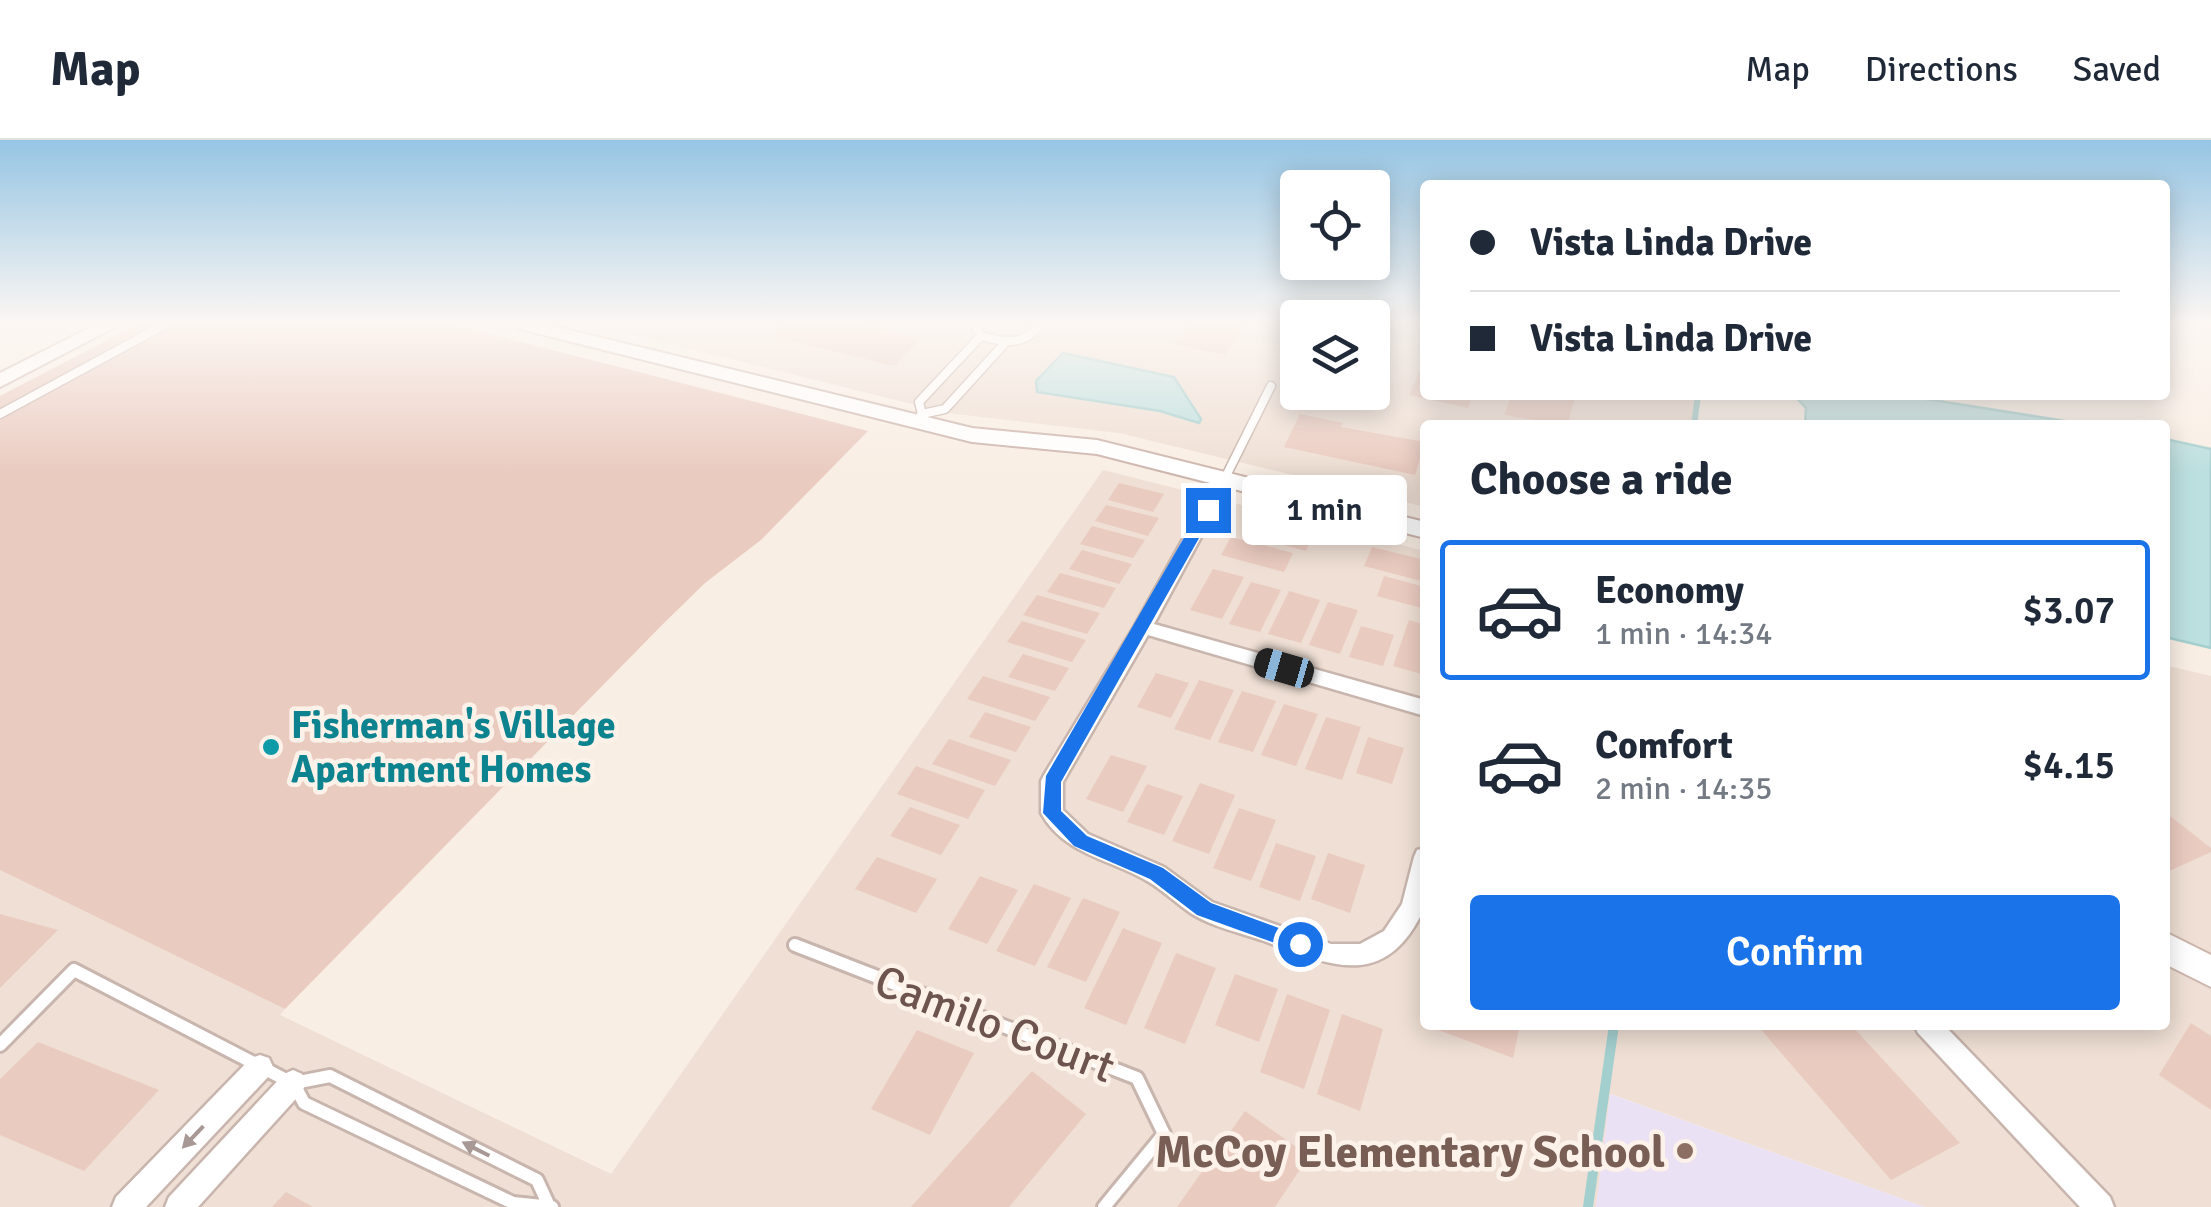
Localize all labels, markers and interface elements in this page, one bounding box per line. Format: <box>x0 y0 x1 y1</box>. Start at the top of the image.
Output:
text: Map <box>50 40 140 99</box>
text: Map <box>1745 48 1810 91</box>
text: Directions <box>1865 48 2018 91</box>
text: Saved <box>2073 48 2161 91</box>
map controls <box>1280 170 1390 410</box>
button: locate <box>1280 170 1390 280</box>
text: Vista Linda Drive <box>1530 219 1812 266</box>
button: layers <box>1280 300 1390 410</box>
text: Vista Linda Drive <box>1530 315 1812 362</box>
text: Choose a ride <box>1470 452 1733 507</box>
callout: 1 min <box>1243 475 1408 545</box>
route end <box>1186 488 1231 533</box>
text: 1 min <box>1286 490 1363 529</box>
icon: car <box>1475 565 1565 655</box>
text: Economy <box>1595 567 1744 614</box>
text: $3.07 <box>2022 587 2115 634</box>
text: 1 min · 14:34 <box>1595 614 1773 653</box>
car <box>1251 645 1317 691</box>
place label: Fisherman's Village Apartment Homes <box>291 702 616 793</box>
icon: car <box>1475 720 1565 810</box>
text: Comfort <box>1595 722 1733 769</box>
marker: Fisherman's Village Apartment Homes <box>260 736 282 758</box>
text: $4.15 <box>2022 742 2115 789</box>
text: 2 min · 14:35 <box>1595 769 1773 808</box>
button: Confirm <box>1470 895 2120 1010</box>
route start <box>1278 922 1323 967</box>
street label: Camilo Court <box>867 954 1122 1095</box>
one-way arrow <box>182 1124 205 1148</box>
place label: McCoy Elementary School <box>1155 1125 1665 1180</box>
marker: McCoy Elementary School <box>1674 1140 1696 1162</box>
one-way arrow <box>461 1141 490 1158</box>

